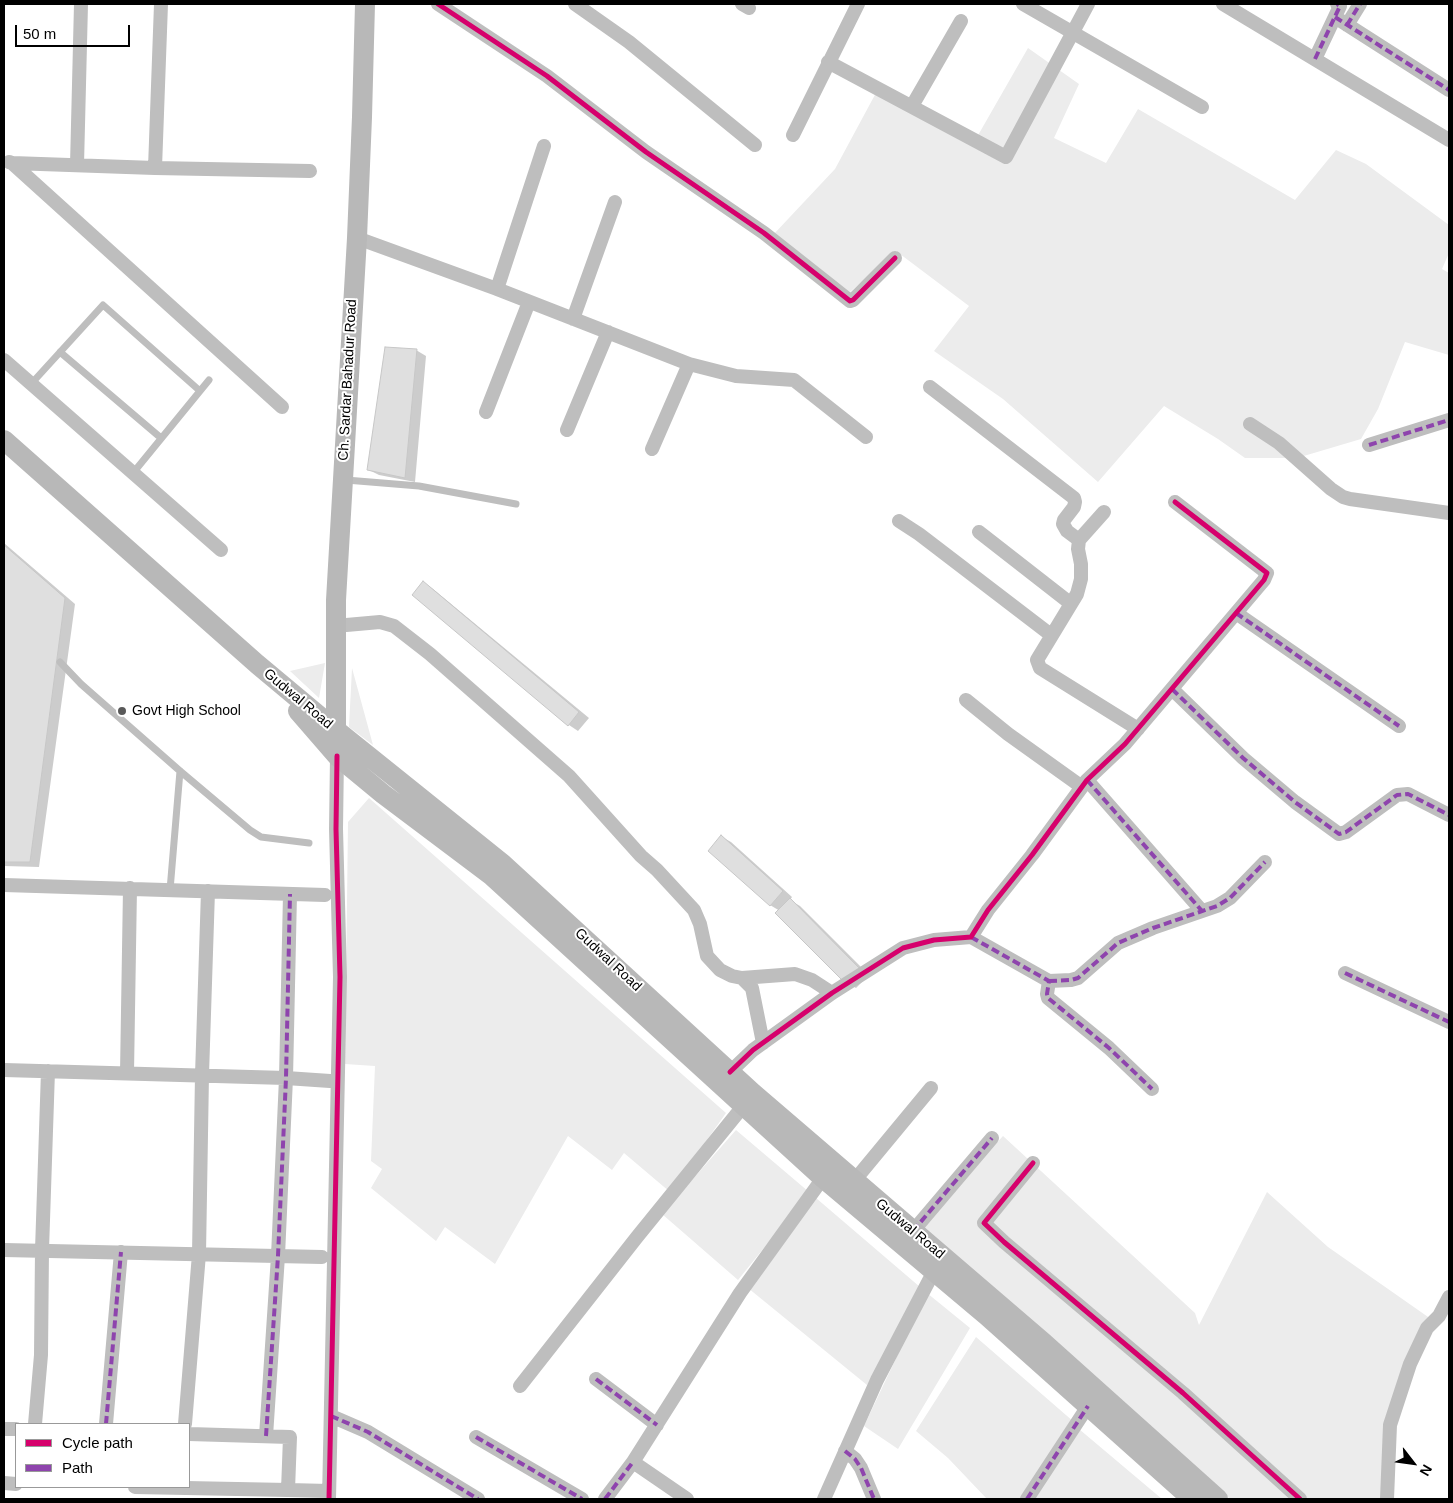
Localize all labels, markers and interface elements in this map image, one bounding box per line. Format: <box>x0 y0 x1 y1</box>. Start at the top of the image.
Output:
scale bar <box>18 15 132 47</box>
text: 50 m <box>23 25 56 42</box>
street label: Ch. Sardar Bahadur Road <box>335 299 361 461</box>
street label: Gudwal Road <box>260 665 336 733</box>
place label: Govt High School <box>132 703 241 719</box>
marker: Govt High School <box>116 705 128 717</box>
street label: Gudwal Road <box>571 925 645 995</box>
street label: Gudwal Road <box>872 1195 948 1263</box>
legend <box>15 1423 190 1488</box>
text: Cycle path <box>62 1434 133 1451</box>
north arrow <box>1388 1438 1438 1488</box>
text: Path <box>62 1459 93 1476</box>
text: N <box>1417 1462 1435 1479</box>

